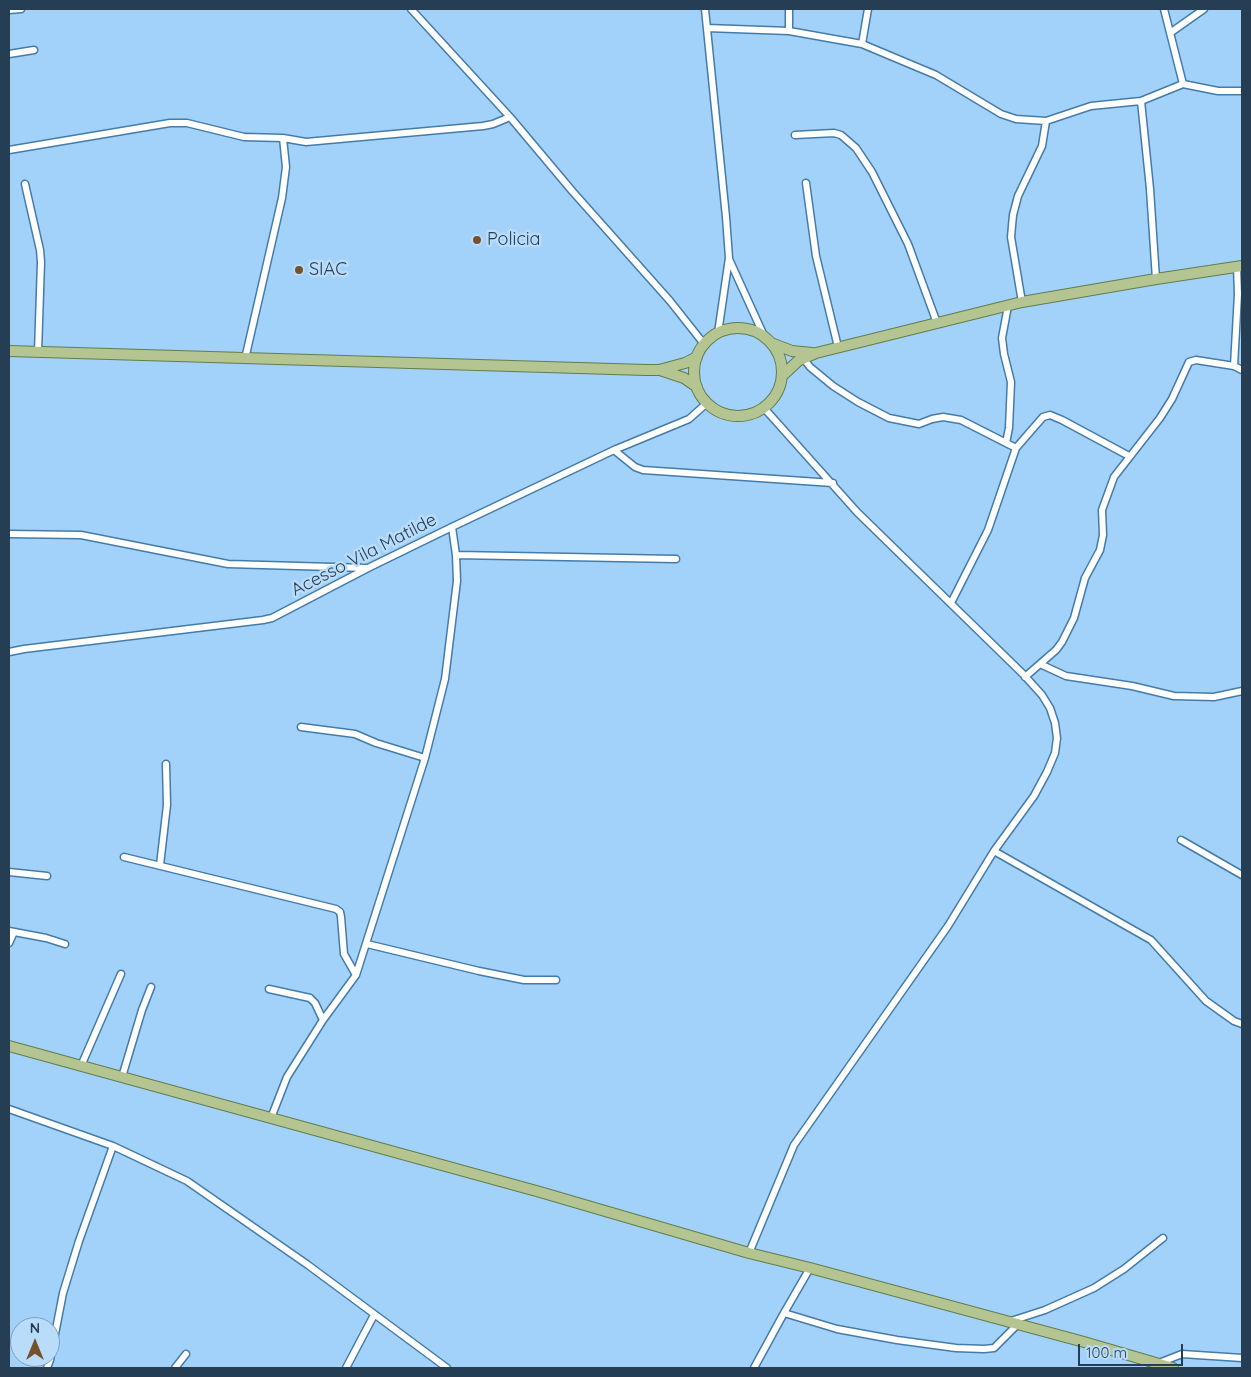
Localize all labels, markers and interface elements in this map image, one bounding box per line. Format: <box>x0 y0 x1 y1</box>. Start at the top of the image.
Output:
place label: Policia <box>487 229 540 251</box>
marker: Policia <box>471 234 483 246</box>
place label: SIAC <box>309 259 347 281</box>
marker: SIAC <box>293 264 305 276</box>
street label: Acesso Vila Matilde <box>288 509 440 601</box>
north arrow <box>10 1317 60 1367</box>
text: N <box>30 1319 40 1337</box>
scale bar <box>1081 1334 1186 1366</box>
text: 100 m <box>1086 1343 1127 1362</box>

